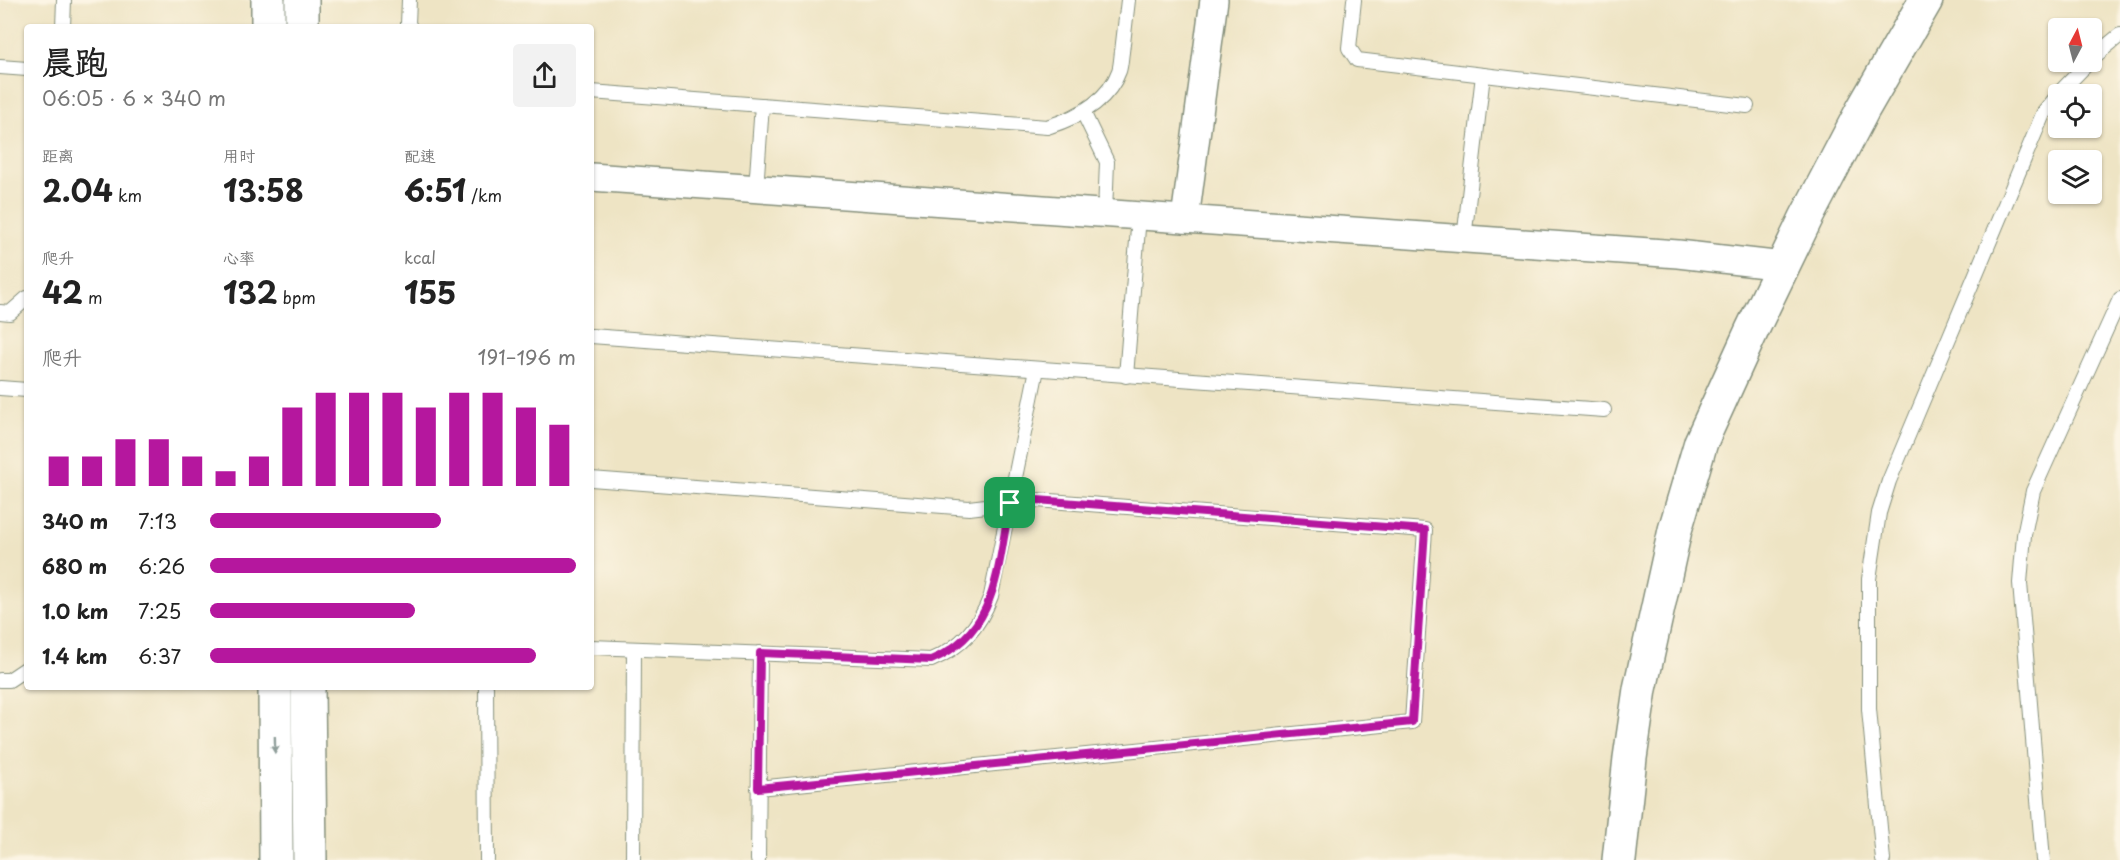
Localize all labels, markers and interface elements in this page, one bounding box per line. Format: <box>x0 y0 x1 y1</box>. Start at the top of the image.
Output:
north arrow <box>2048 18 2102 72</box>
map controls <box>2048 18 2102 204</box>
text: 晨跑 <box>42 35 108 85</box>
button: share <box>513 44 576 107</box>
text: 06:05 · 6 × 340 m <box>42 83 226 113</box>
button: locate <box>2048 84 2102 138</box>
text: 距离 <box>42 143 74 167</box>
text: 用时 <box>223 143 255 167</box>
text: 配速 <box>404 143 436 167</box>
button: layers <box>2048 150 2102 204</box>
text: 2.04 <box>42 167 113 212</box>
text: 13:58 <box>223 167 304 212</box>
text: 6:51 <box>404 167 466 212</box>
text: km <box>113 183 142 207</box>
text: /km <box>466 183 502 207</box>
text: 爬升 <box>42 245 74 269</box>
text: 心率 <box>223 245 255 269</box>
text: kcal <box>404 245 436 269</box>
text: 42 <box>42 269 83 314</box>
text: 132 <box>223 269 277 314</box>
text: 155 <box>404 269 456 314</box>
text: m <box>83 285 102 309</box>
text: bpm <box>277 285 316 309</box>
text: 爬升 <box>42 342 82 372</box>
text: 191–196 m <box>478 342 576 372</box>
pin <box>984 477 1035 528</box>
icon: arrive <box>993 486 1026 519</box>
text: 340 m <box>42 506 108 536</box>
text: 7:13 <box>138 506 177 536</box>
text: 680 m <box>42 551 107 581</box>
text: 6:26 <box>138 551 185 581</box>
text: 1.0 km <box>42 596 109 626</box>
text: 7:25 <box>138 596 181 626</box>
text: 1.4 km <box>42 641 108 671</box>
text: 6:37 <box>138 641 181 671</box>
one-way arrow <box>271 736 280 755</box>

